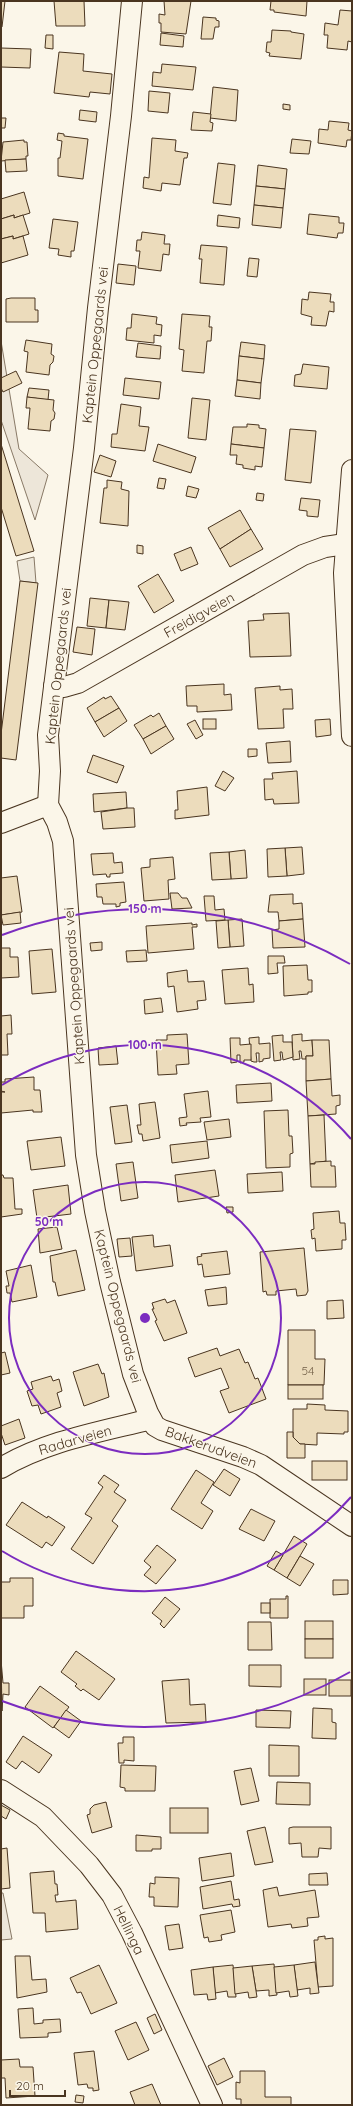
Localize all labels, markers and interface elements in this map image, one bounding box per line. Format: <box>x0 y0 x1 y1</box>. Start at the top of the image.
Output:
street label: Kaptein Oppegaards vei <box>78 266 112 424</box>
street label: Kaptein Oppegaards vei <box>41 587 75 745</box>
street label: Freidigveien <box>160 588 238 642</box>
text: 150 m <box>128 901 162 916</box>
street label: Kaptein Oppegaards vei <box>60 907 88 1065</box>
text: 100 m <box>128 1037 162 1052</box>
text: 50 m <box>35 1214 63 1229</box>
street label: Kaptein Oppegaards vei <box>90 1227 146 1385</box>
centre of rings <box>138 1311 152 1325</box>
house number: 54 <box>302 1363 314 1378</box>
street label: Radarveien <box>36 1421 114 1459</box>
street label: Bakkerudveien <box>163 1422 259 1472</box>
street label: Hellinga <box>109 1902 149 1958</box>
scale bar <box>10 2072 65 2098</box>
text: 20 m <box>16 2078 44 2093</box>

